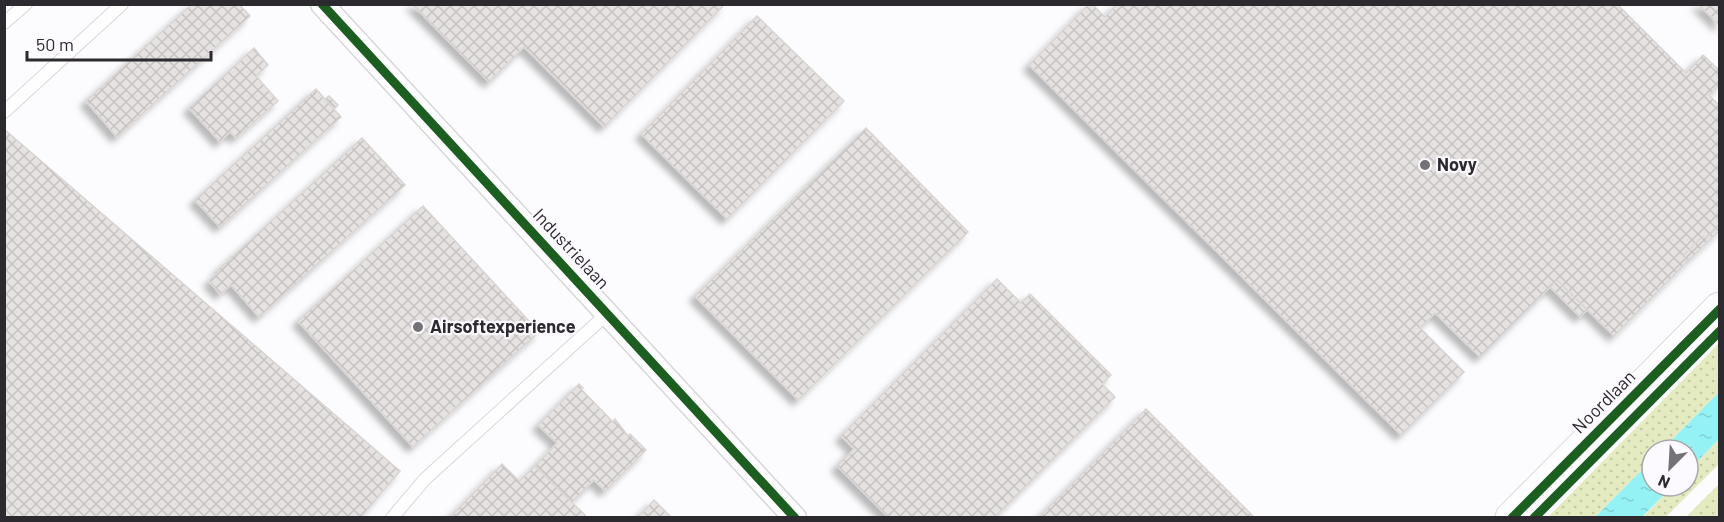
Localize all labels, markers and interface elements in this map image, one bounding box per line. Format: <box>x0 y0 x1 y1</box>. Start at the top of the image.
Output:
scale bar <box>27 24 212 62</box>
text: 50 m <box>36 33 74 55</box>
place label: Novy <box>1437 153 1477 175</box>
marker: Novy <box>1418 158 1432 172</box>
street label: Industrielaan <box>529 204 615 293</box>
place label: Airsoftexperience <box>430 315 576 337</box>
marker: Airsoftexperience <box>411 320 425 334</box>
street label: Noordlaan <box>1567 365 1639 437</box>
north arrow <box>1640 438 1700 498</box>
text: N <box>1655 471 1672 493</box>

